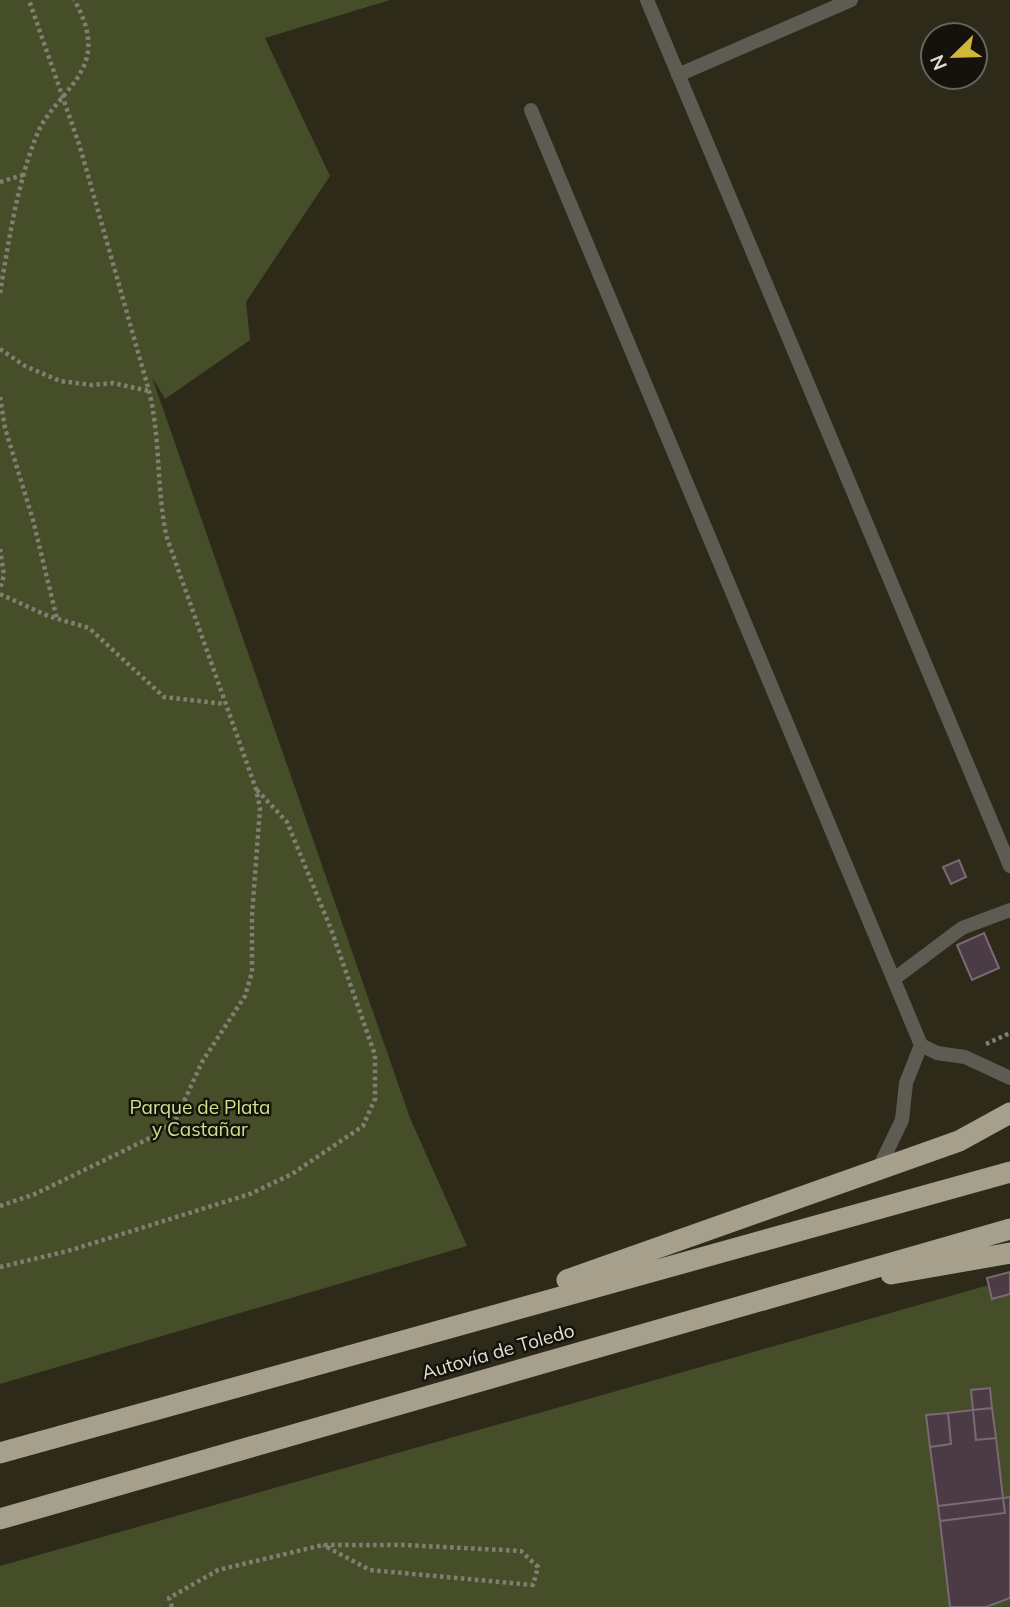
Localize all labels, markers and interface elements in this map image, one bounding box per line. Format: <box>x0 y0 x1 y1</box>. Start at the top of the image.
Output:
north arrow <box>919 21 989 91</box>
text: N <box>925 51 952 74</box>
park label: Parque de Plata y Castañar <box>130 1095 270 1141</box>
street label: Autovía de Toledo <box>419 1318 577 1384</box>

